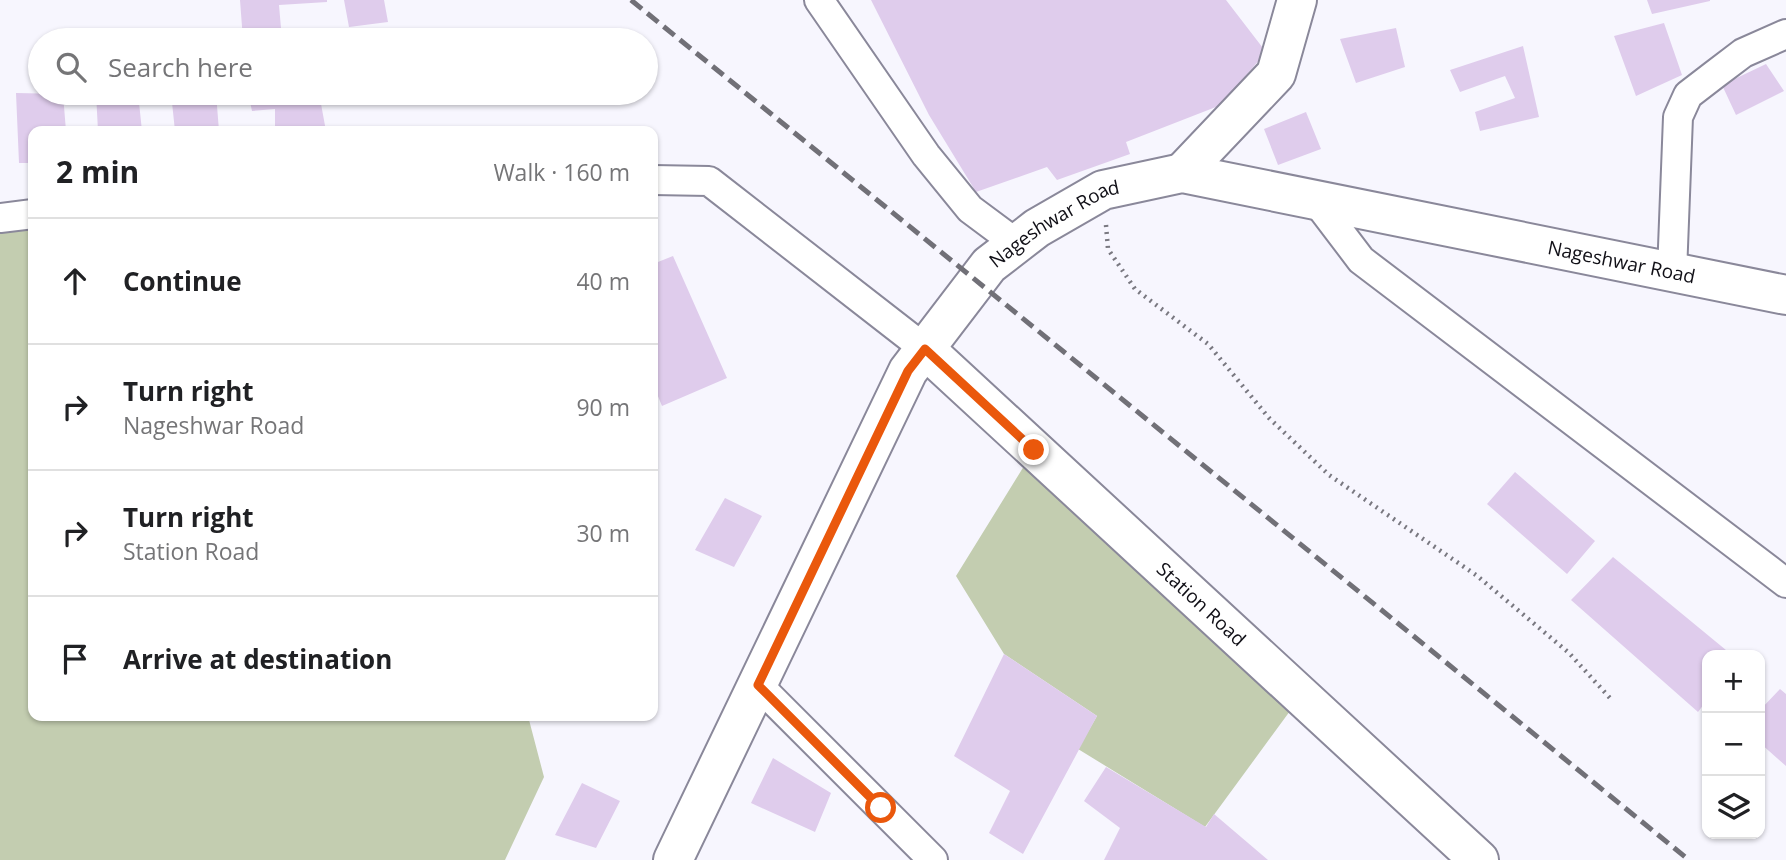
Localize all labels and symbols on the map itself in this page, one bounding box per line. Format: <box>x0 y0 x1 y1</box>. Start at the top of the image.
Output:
street label: Nageshwar Road <box>984 174 1122 273</box>
street label: Nageshwar Road <box>1546 234 1698 289</box>
route end <box>1018 434 1049 465</box>
street label: Station Road <box>1151 556 1252 652</box>
route start <box>865 792 896 823</box>

